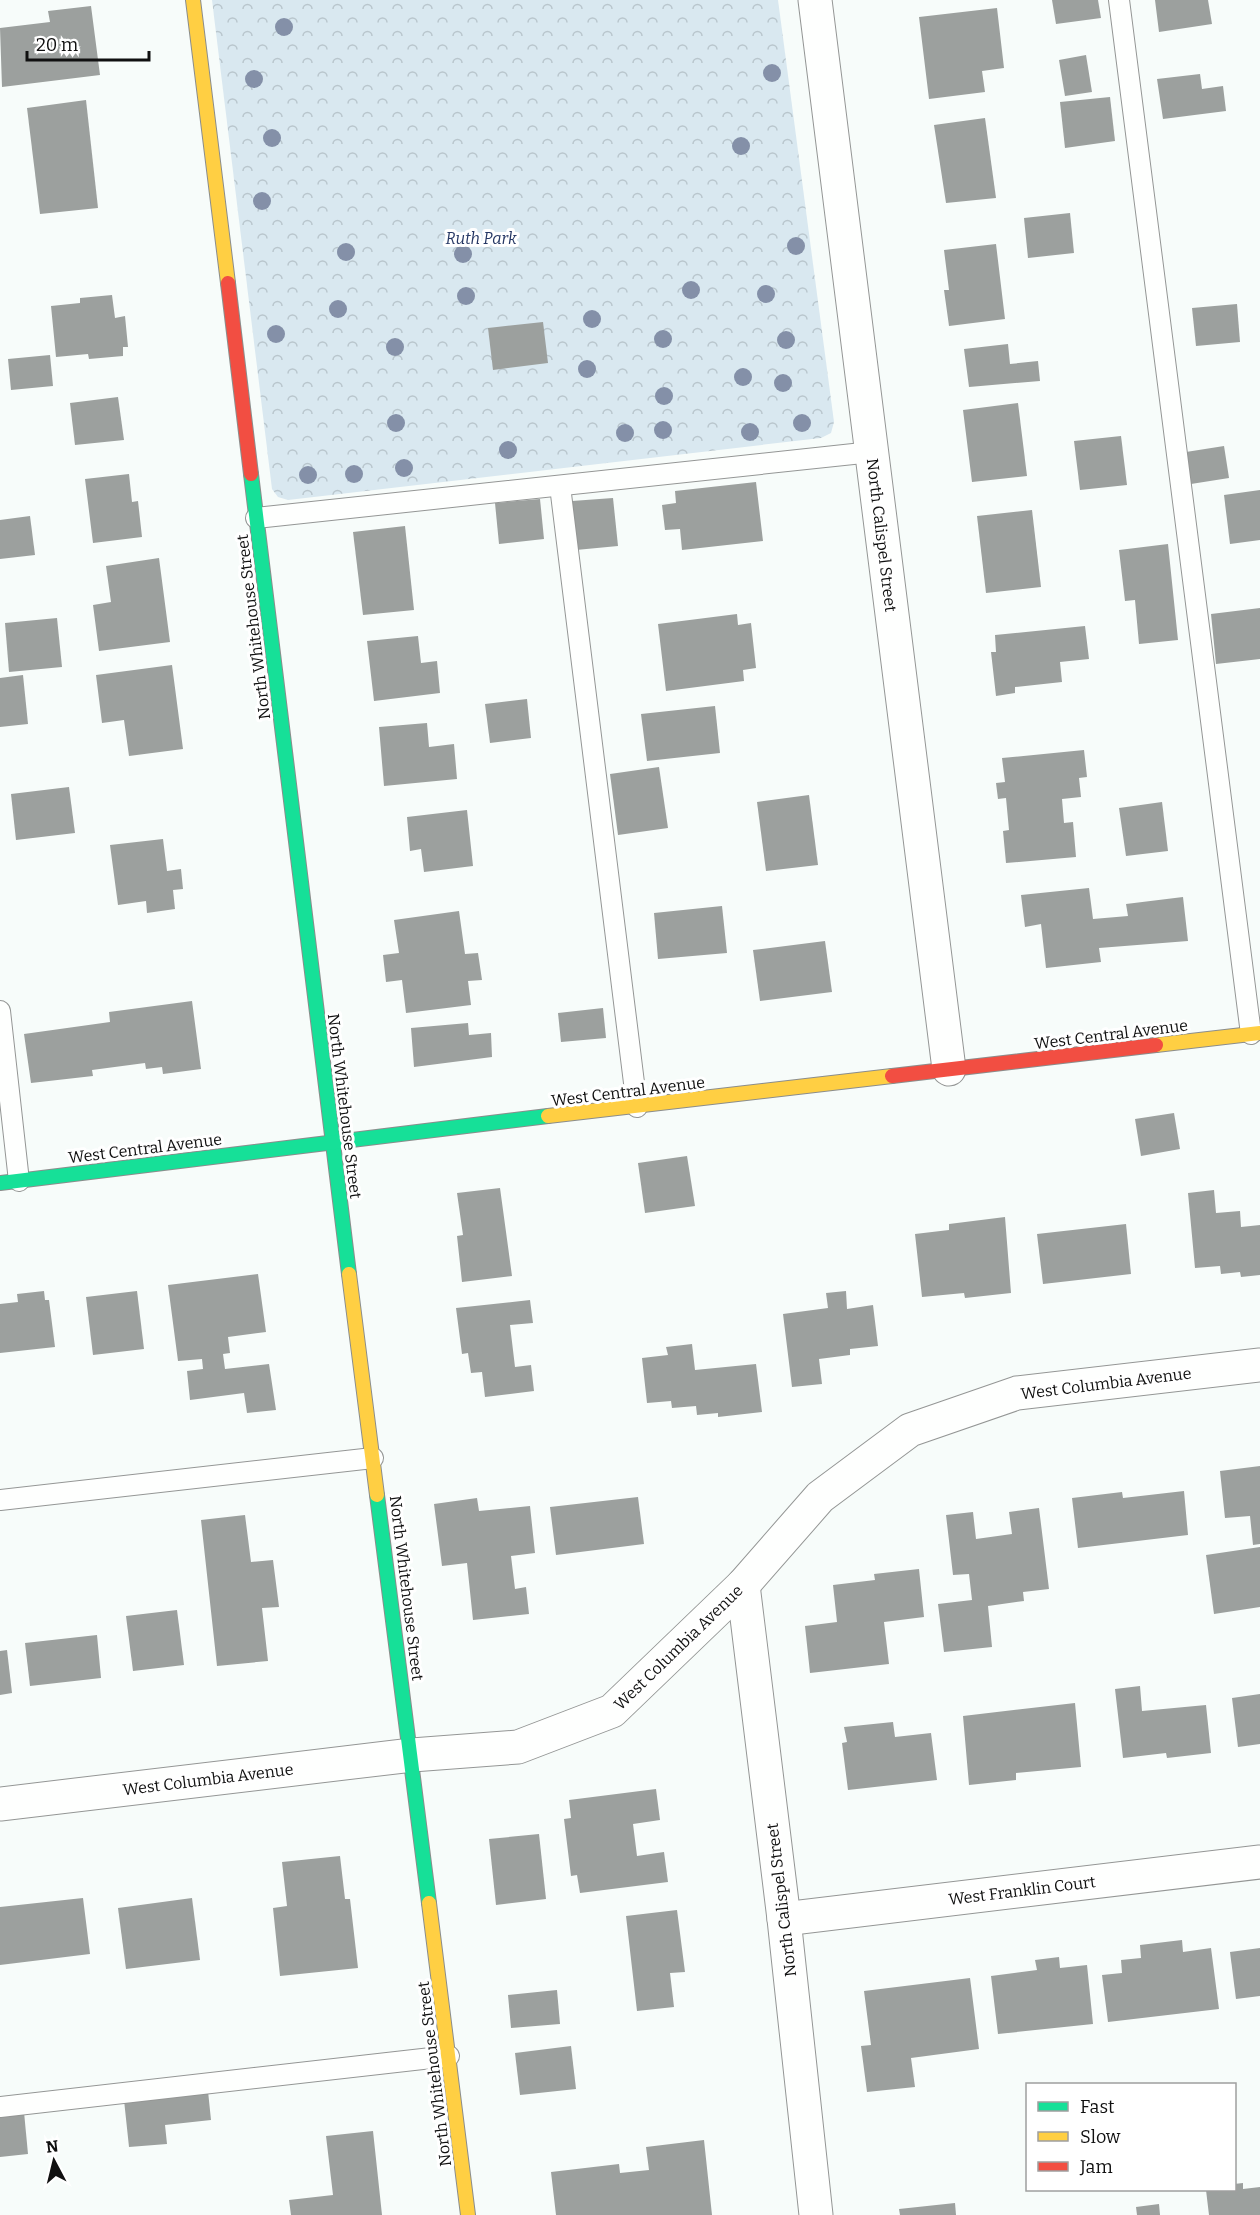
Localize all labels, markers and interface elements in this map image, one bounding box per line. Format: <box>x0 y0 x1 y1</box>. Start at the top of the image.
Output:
scale bar <box>27 24 148 62</box>
text: 20 m <box>36 34 78 56</box>
park label: Ruth Park <box>445 229 517 248</box>
street label: North Calispel Street <box>863 457 900 613</box>
street label: North Whitehouse Street <box>233 533 274 721</box>
street label: North Whitehouse Street <box>324 1012 365 1200</box>
street label: West Central Avenue <box>1033 1016 1189 1053</box>
street label: West Central Avenue <box>550 1073 706 1110</box>
street label: West Central Avenue <box>67 1130 223 1167</box>
street label: West Columbia Avenue <box>1020 1364 1192 1403</box>
street label: North Whitehouse Street <box>386 1494 427 1682</box>
street label: West Columbia Avenue <box>610 1581 747 1714</box>
street label: West Columbia Avenue <box>122 1760 294 1799</box>
street label: North Calispel Street <box>763 1822 800 1978</box>
street label: West Franklin Court <box>947 1872 1097 1909</box>
street label: North Whitehouse Street <box>414 1980 455 2168</box>
legend <box>1026 2083 1236 2191</box>
text: Fast <box>1080 2096 1115 2118</box>
text: Slow <box>1080 2126 1121 2148</box>
north arrow <box>24 2131 84 2191</box>
text: N <box>45 2136 60 2157</box>
text: Jam <box>1079 2156 1113 2178</box>

